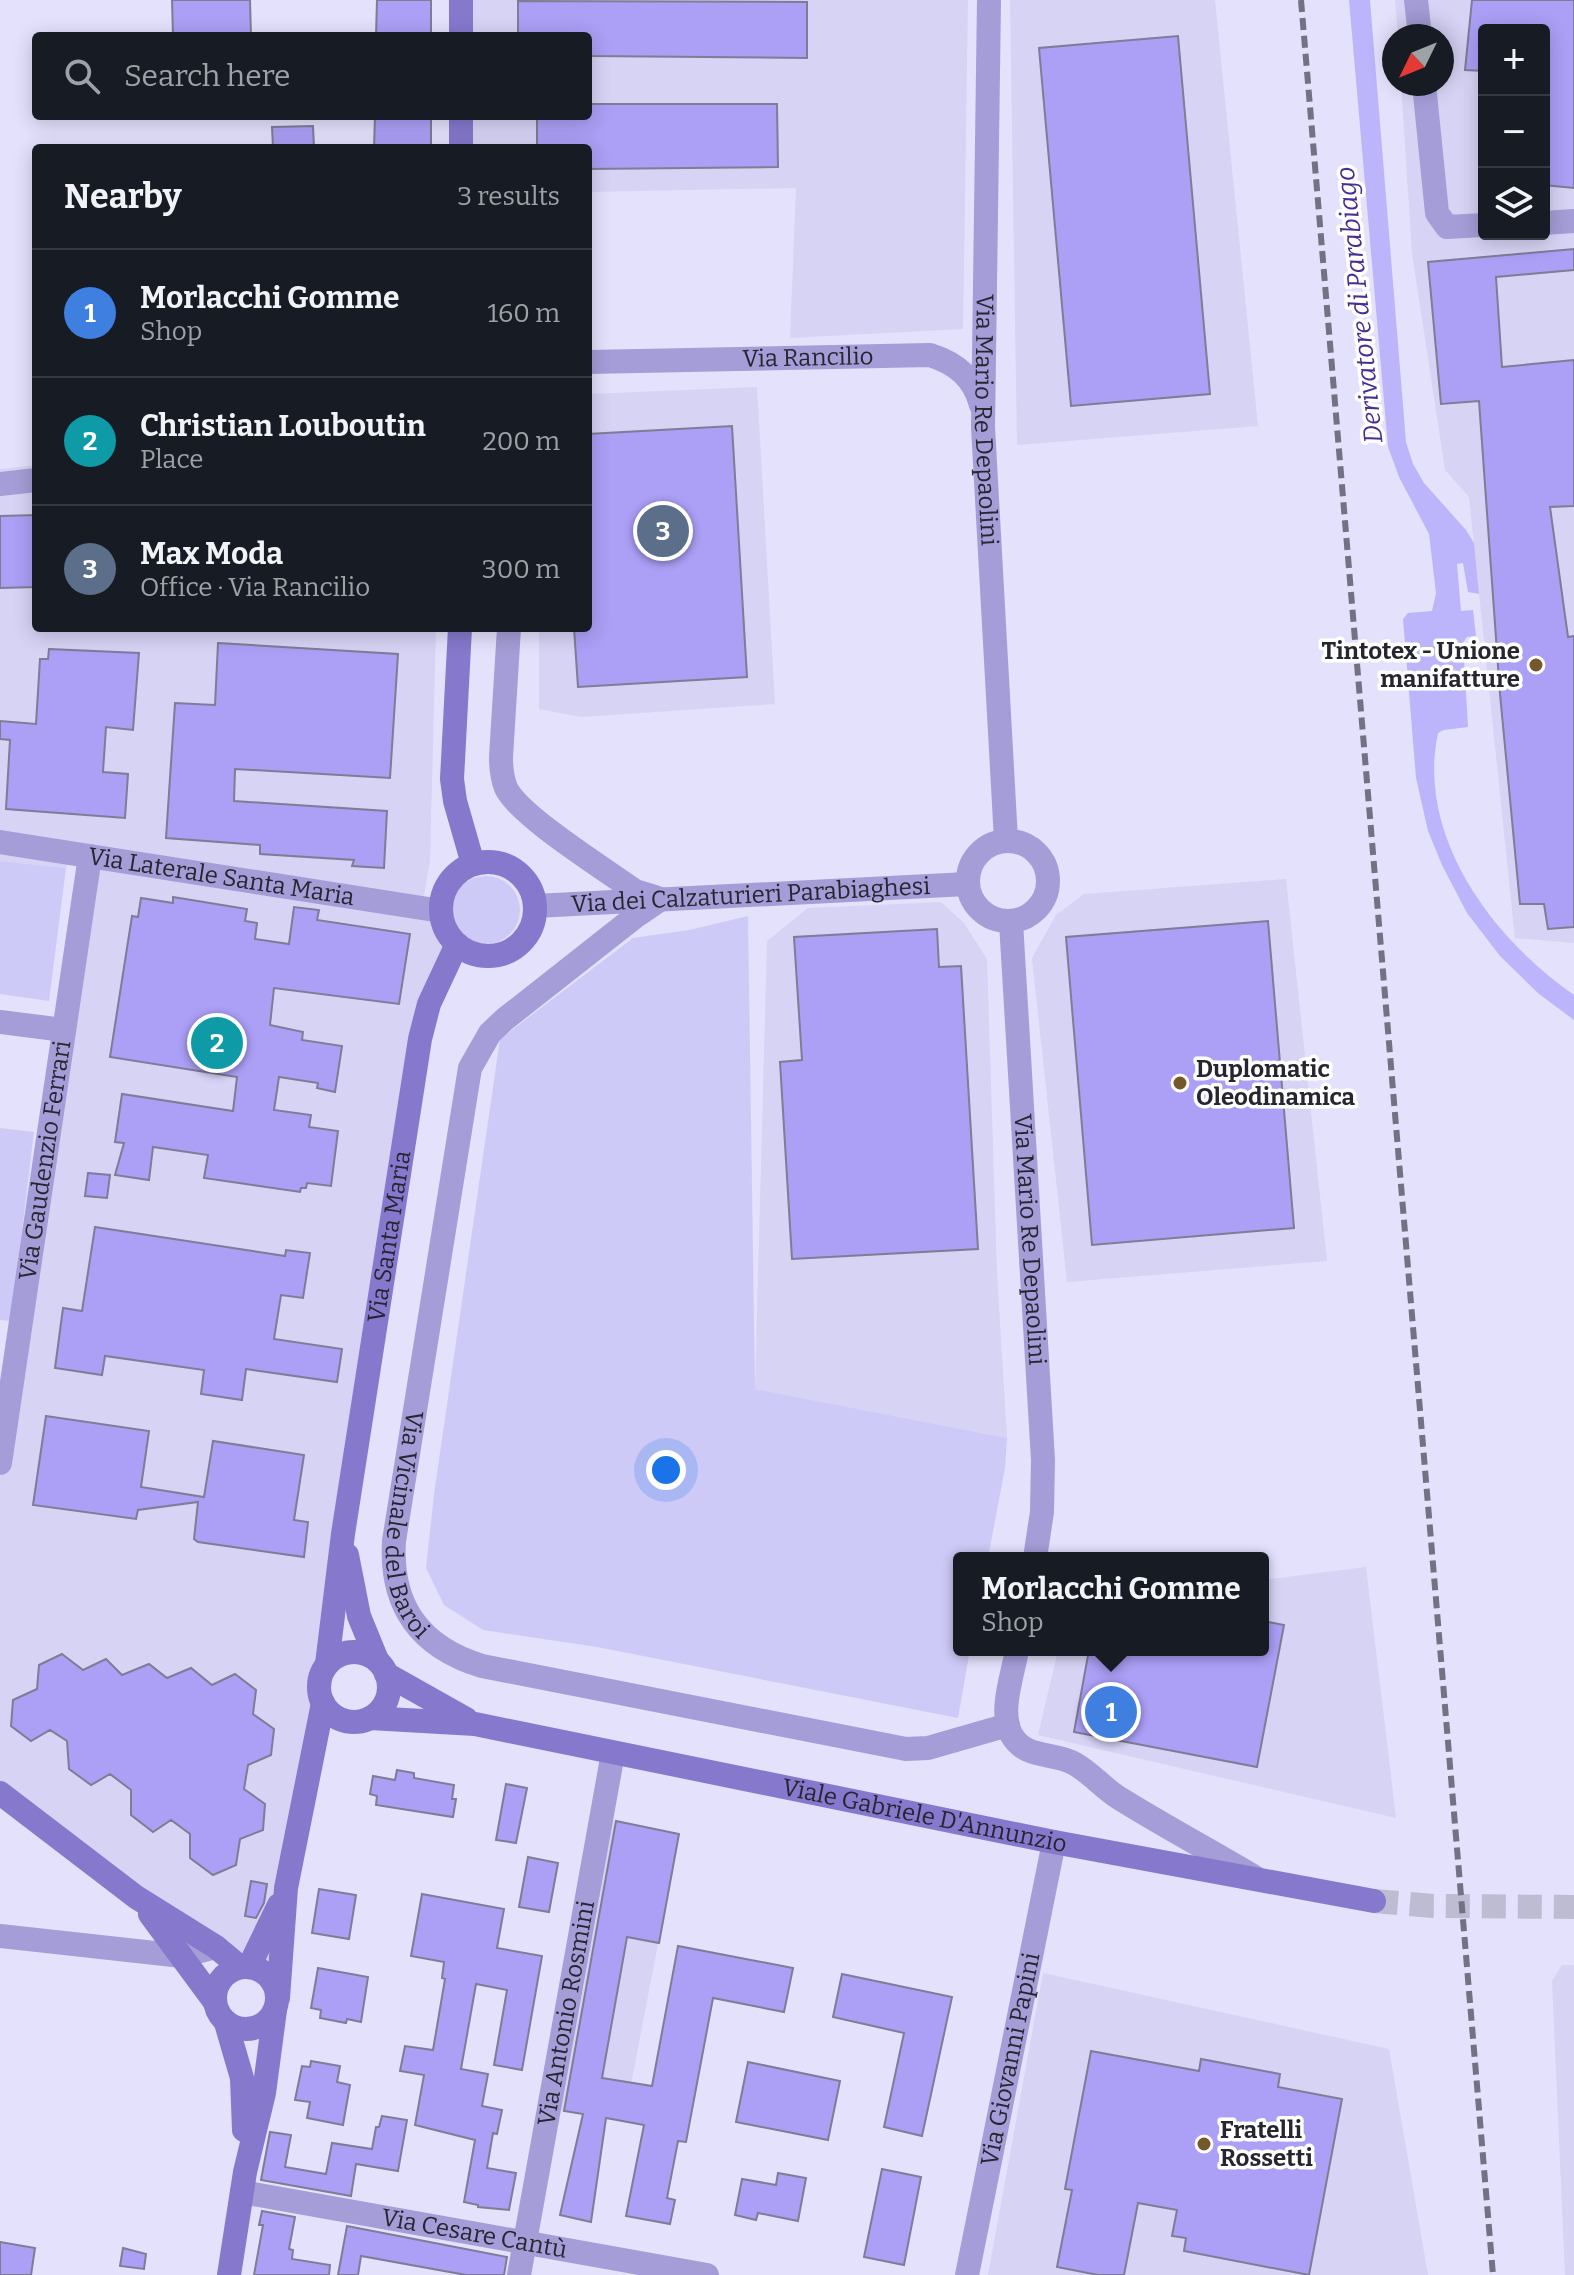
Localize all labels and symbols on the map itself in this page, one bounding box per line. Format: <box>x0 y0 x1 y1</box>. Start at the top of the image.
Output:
north arrow <box>1382 24 1454 96</box>
water label: Derivatore di Parabiago <box>1330 165 1389 445</box>
street label: Via Mario Re Depaolini <box>969 294 1004 546</box>
street label: Via Rancilio <box>742 342 874 373</box>
pin: 3 <box>637 501 689 561</box>
place label: Tintotex - Unione manifatture <box>1322 637 1520 693</box>
marker: Tintotex - Unione manifatture <box>1527 656 1545 674</box>
street label: Via Laterale Santa Maria <box>86 842 356 911</box>
street label: Via dei Calzaturieri Parabiaghesi <box>571 872 931 918</box>
pin: 2 <box>191 1013 243 1073</box>
street label: Via Gaudenzio Ferrari <box>13 1039 76 1282</box>
place label: Duplomatic Oleodinamica <box>1196 1055 1356 1111</box>
marker: Duplomatic Oleodinamica <box>1171 1074 1189 1092</box>
street label: Via Mario Re Depaolini <box>1008 1113 1051 1366</box>
street label: Via Santa Maria <box>362 1149 416 1324</box>
street label: Via Vicinale del Baroi <box>380 1409 435 1644</box>
your location <box>646 1450 686 1490</box>
pin: 1 <box>1085 1682 1137 1742</box>
street label: Viale Gabriele D'Annunzio <box>780 1773 1069 1858</box>
street label: Via Antonio Rosmini <box>532 1898 600 2128</box>
street label: Via Giovanni Papini <box>975 1950 1045 2168</box>
place label: Fratelli Rossetti <box>1220 2116 1313 2172</box>
marker: Fratelli Rossetti <box>1195 2135 1213 2153</box>
street label: Via Cesare Cantù <box>379 2203 569 2264</box>

